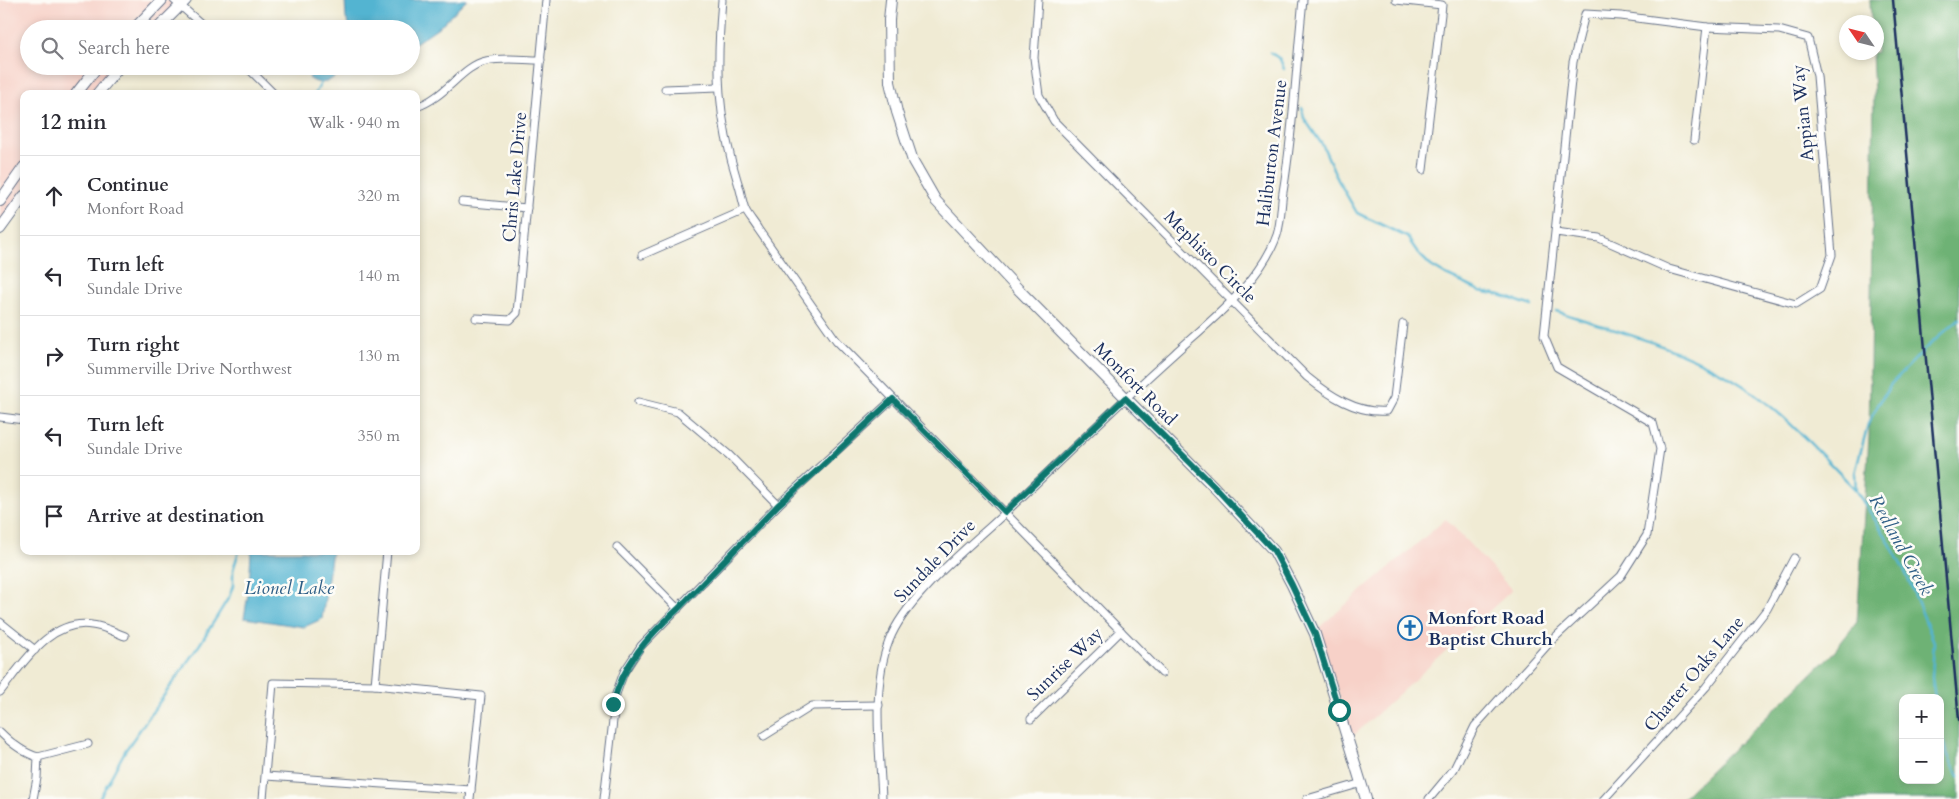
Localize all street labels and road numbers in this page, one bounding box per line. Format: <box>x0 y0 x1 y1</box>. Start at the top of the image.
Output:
street label: Appian Way <box>1785 63 1821 163</box>
street label: Haliburton Avenue <box>1251 78 1293 228</box>
street label: Chris Lake Drive <box>497 111 533 243</box>
street label: Mephisto Circle <box>1158 205 1262 309</box>
street label: Monfort Road <box>1088 337 1183 432</box>
street label: Sundale Drive <box>889 514 981 608</box>
street label: Charter Oaks Lane <box>1638 611 1750 737</box>
street label: Sunrise Way <box>1021 621 1109 707</box>

